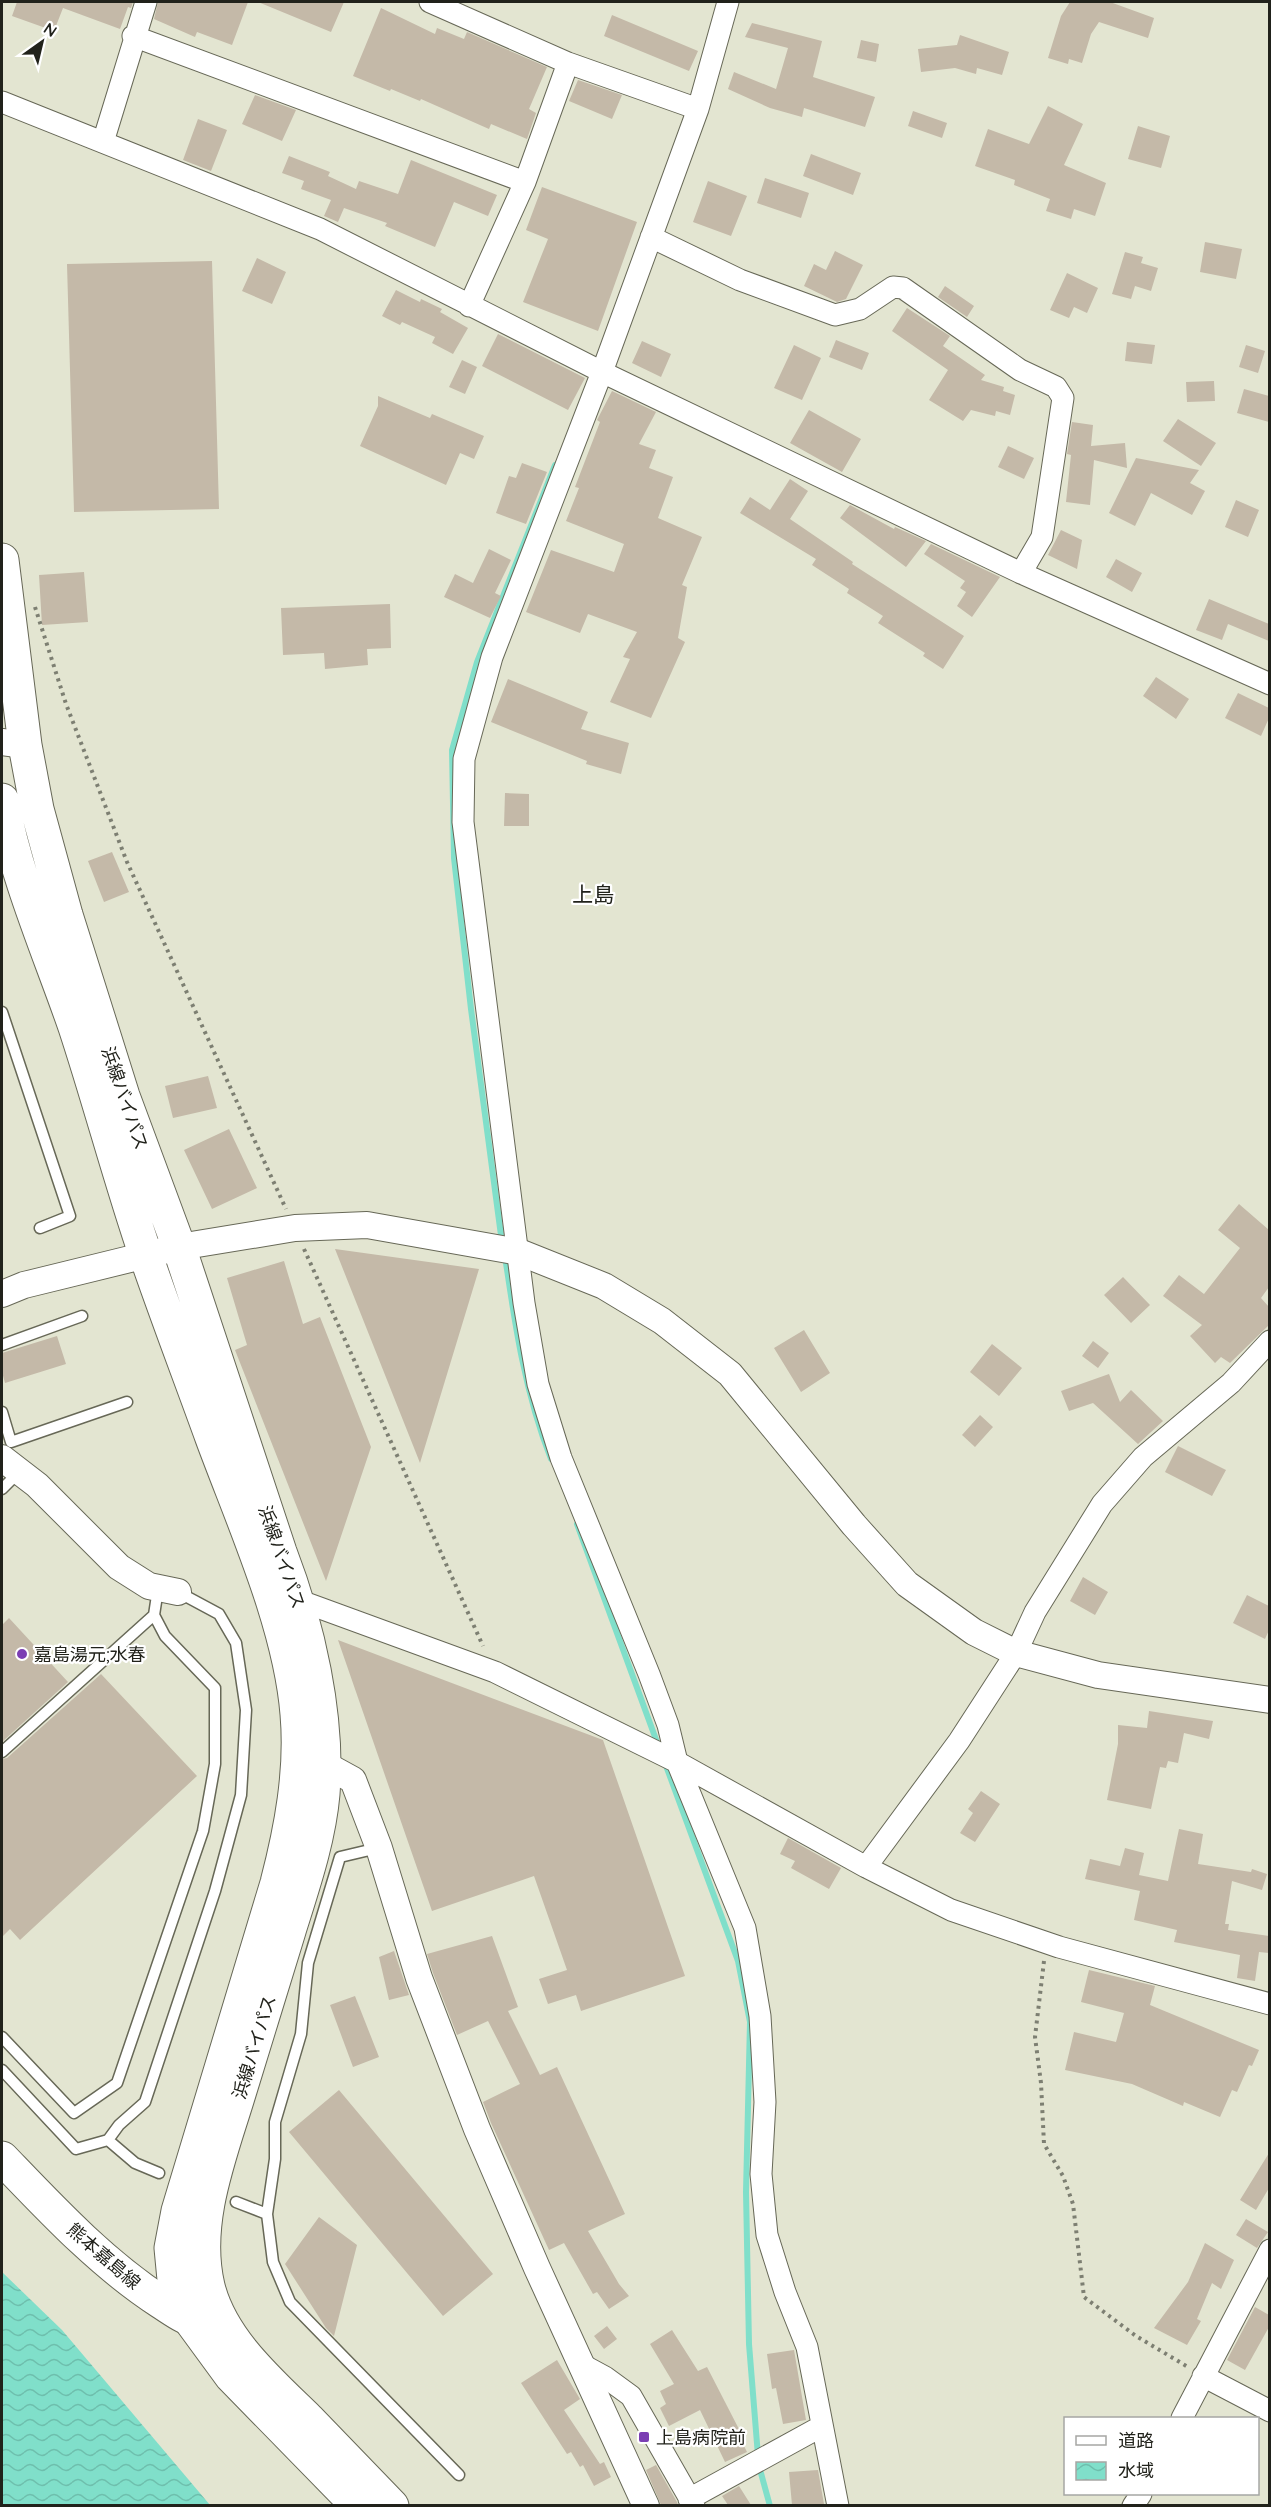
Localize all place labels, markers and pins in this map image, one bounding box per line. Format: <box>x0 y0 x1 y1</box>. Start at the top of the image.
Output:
place label: 嘉島湯元;水春 <box>34 1643 146 1666</box>
marker: 嘉島湯元;水春 <box>15 1647 29 1661</box>
place label: 上島病院前 <box>656 2426 746 2449</box>
marker: 上島病院前 <box>637 2430 651 2444</box>

